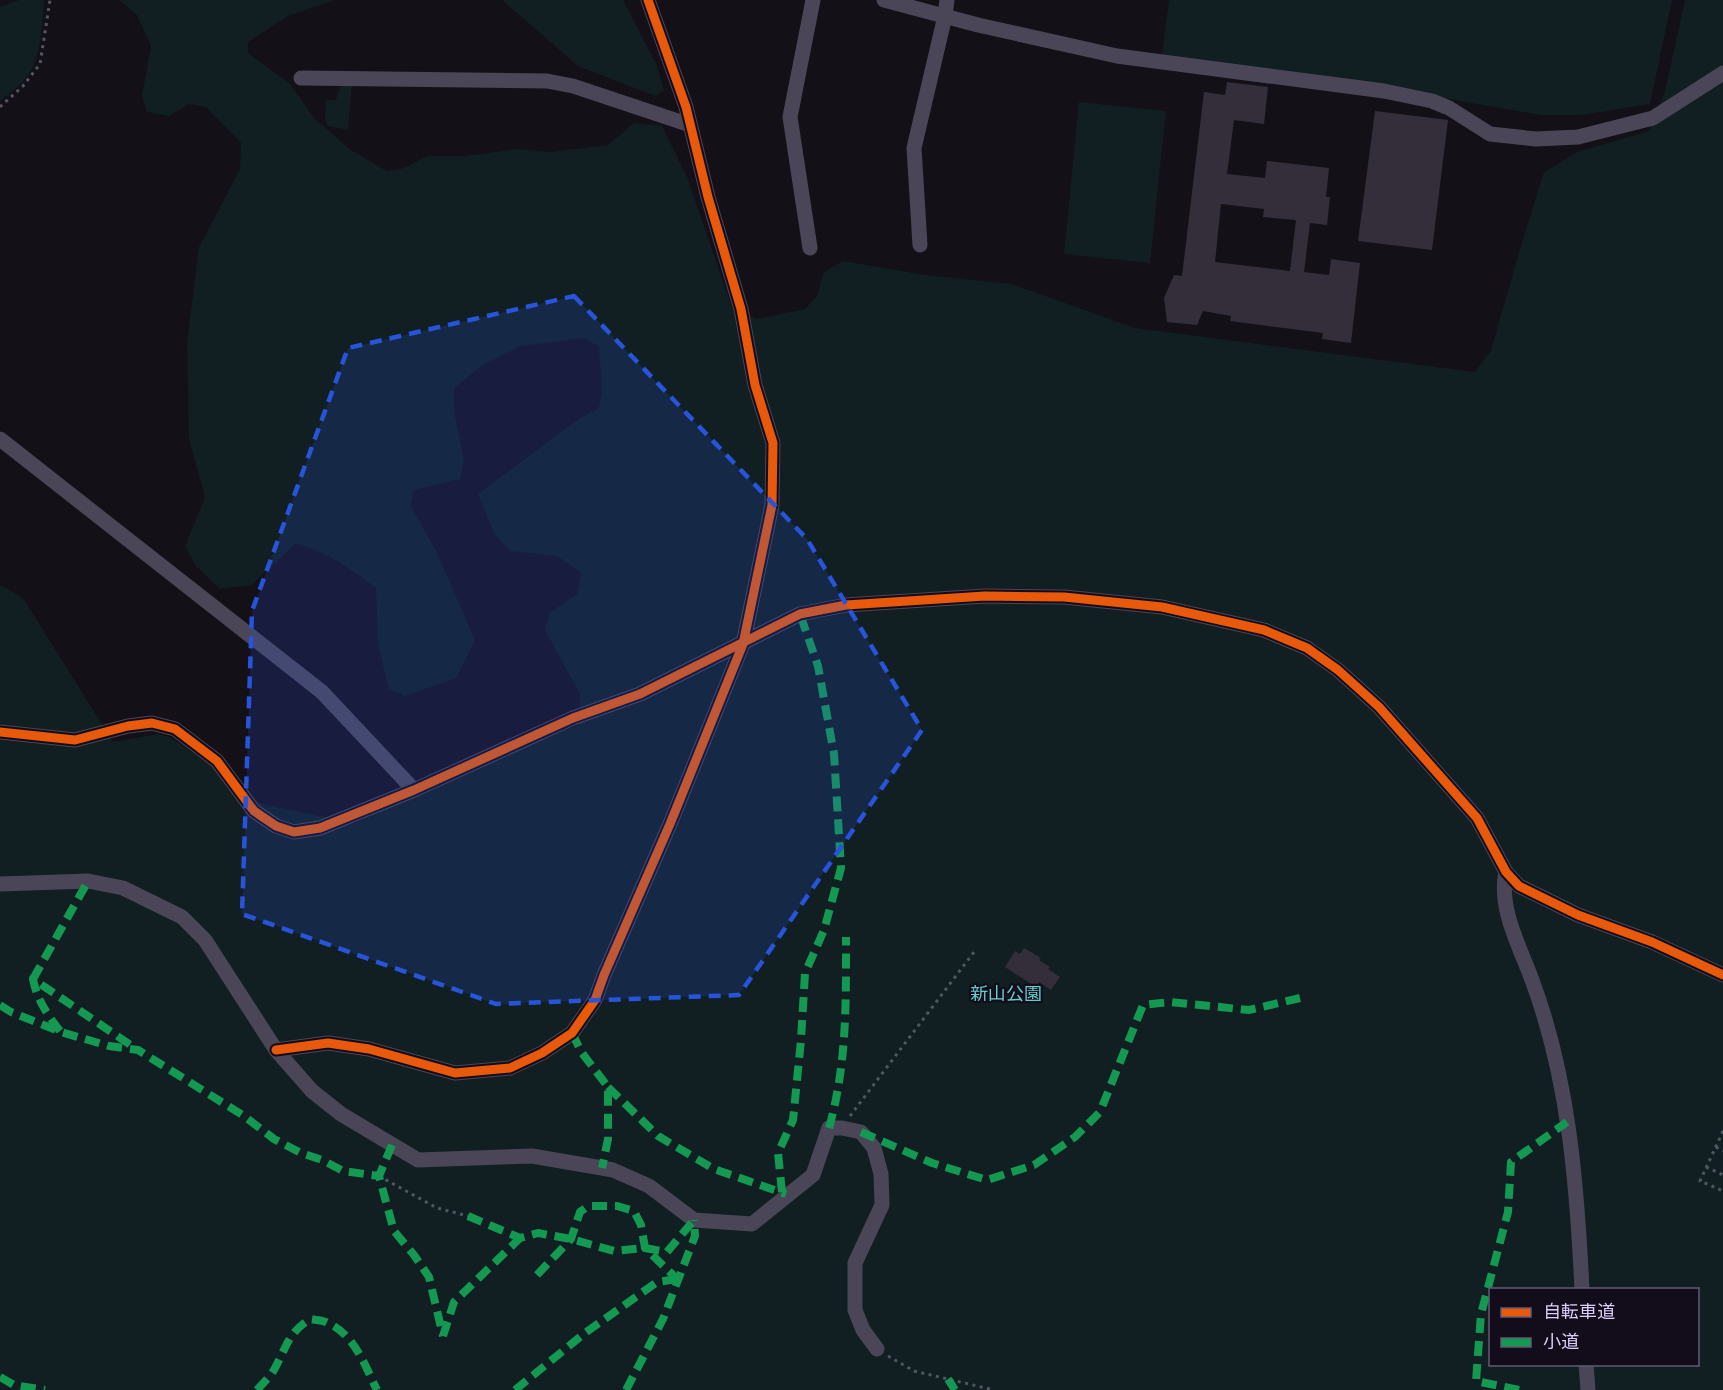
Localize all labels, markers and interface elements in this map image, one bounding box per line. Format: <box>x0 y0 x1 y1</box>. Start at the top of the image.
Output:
park label: 新山公園 <box>970 983 1042 1005</box>
legend <box>1489 1288 1699 1366</box>
text: 自転車道 <box>1543 1301 1615 1323</box>
text: 小道 <box>1543 1331 1579 1353</box>

